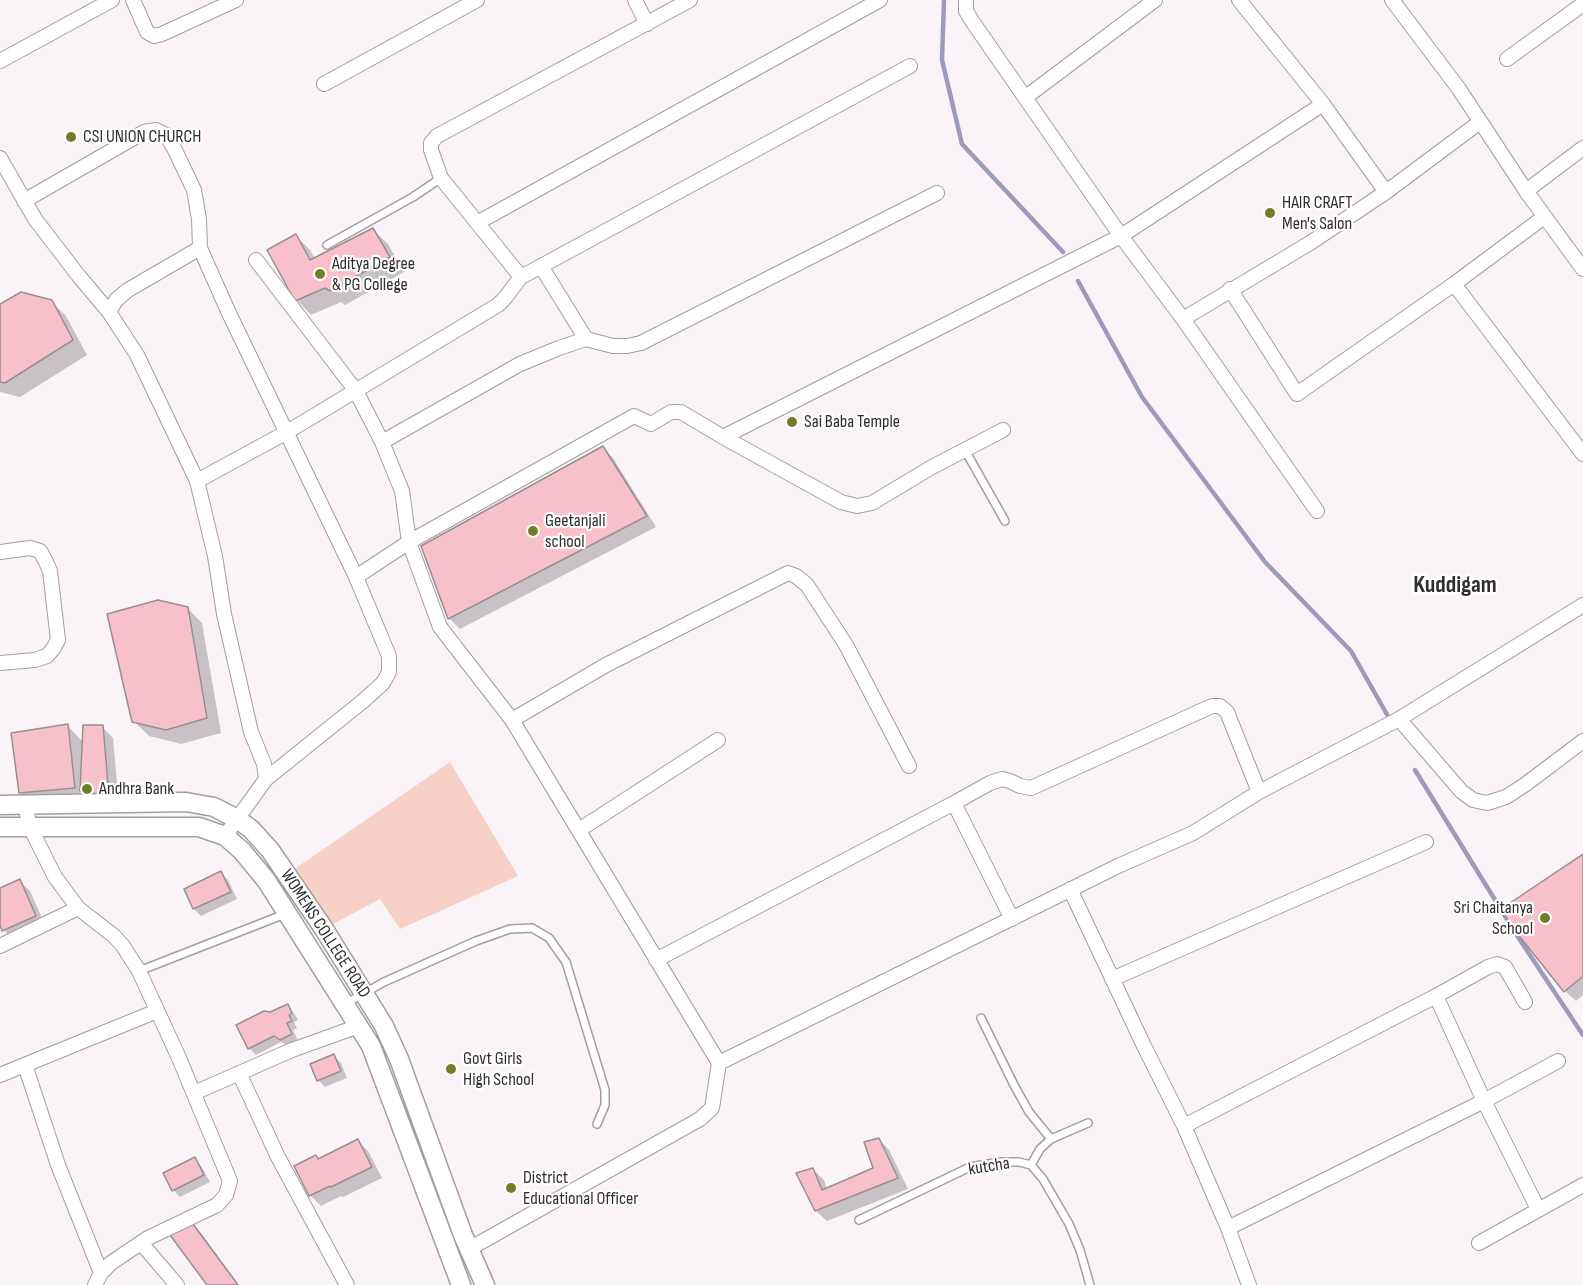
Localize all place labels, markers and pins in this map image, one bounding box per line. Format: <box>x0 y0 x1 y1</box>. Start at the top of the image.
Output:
place label: CSI UNION CHURCH <box>83 126 201 148</box>
marker: CSI UNION CHURCH <box>64 130 78 144</box>
place label: HAIR CRAFT Men's Salon <box>1282 192 1353 234</box>
marker: HAIR CRAFT Men's Salon <box>1263 206 1277 220</box>
place label: Aditya Degree & PG College <box>332 253 415 296</box>
marker: Aditya Degree & PG College <box>313 267 327 281</box>
place label: Sai Baba Temple <box>804 411 900 433</box>
marker: Sai Baba Temple <box>785 415 799 429</box>
place label: Geetanjali school <box>545 510 606 552</box>
marker: Geetanjali school <box>526 524 540 538</box>
place label: Andhra Bank <box>99 778 174 800</box>
marker: Andhra Bank <box>80 782 94 796</box>
place label: Sri Chaitanya School <box>1454 897 1533 940</box>
marker: Sri Chaitanya School <box>1538 911 1552 925</box>
place label: Govt Girls High School <box>463 1048 534 1090</box>
marker: Govt Girls High School <box>444 1062 458 1076</box>
place label: District Educational Officer <box>523 1167 638 1210</box>
marker: District Educational Officer <box>504 1181 518 1195</box>

